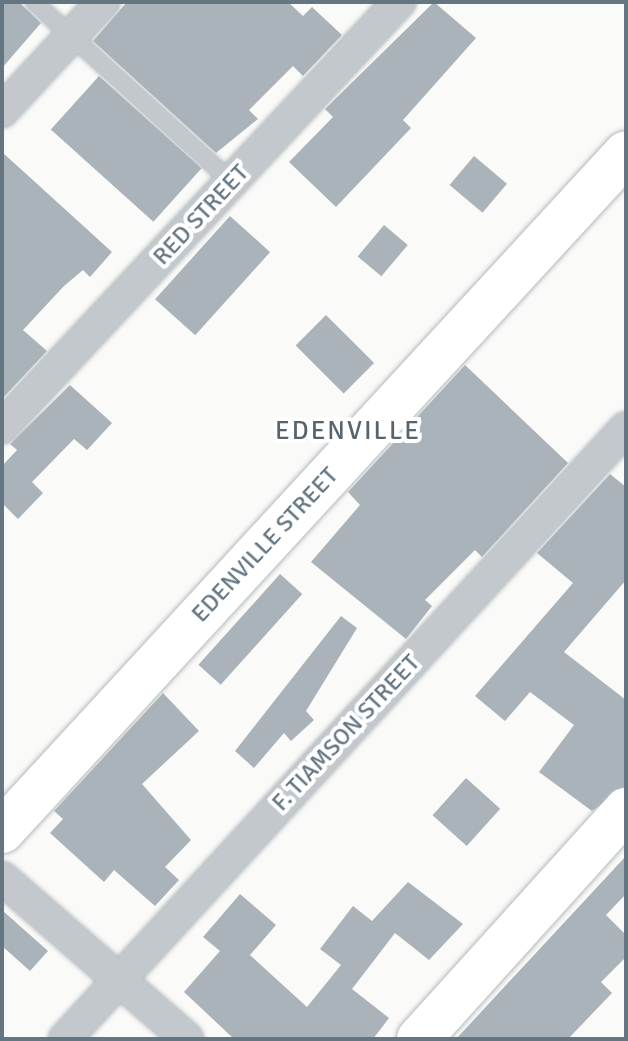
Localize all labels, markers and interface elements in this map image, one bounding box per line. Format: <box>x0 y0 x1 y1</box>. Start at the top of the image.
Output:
street label: RED STREET <box>147 159 255 271</box>
district label: EDENVILLE <box>275 416 421 448</box>
street label: EDENVILLE STREET <box>186 462 344 628</box>
street label: F. TIAMSON STREET <box>266 649 426 817</box>

